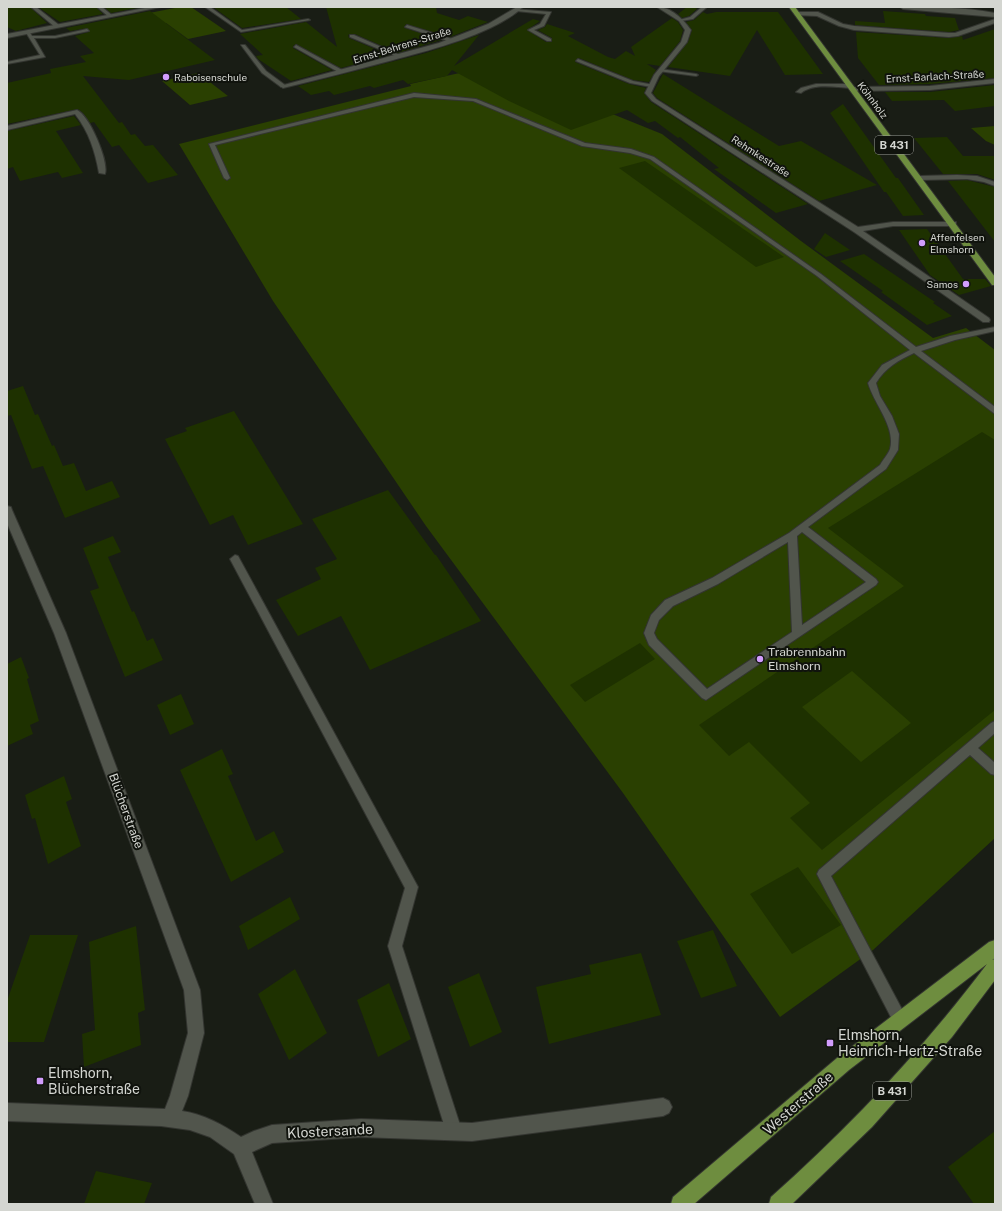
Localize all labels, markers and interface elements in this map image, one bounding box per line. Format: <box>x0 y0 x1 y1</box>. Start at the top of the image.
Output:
street label: Ernst-Behrens-Straße <box>352 24 453 66</box>
street label: Ernst-Barlach-Straße <box>885 67 985 85</box>
place label: Raboisenschule <box>174 71 248 83</box>
marker: Raboisenschule <box>161 72 171 82</box>
street label: Köhnholz <box>855 79 891 121</box>
street label: Rehmkestraße <box>729 133 793 180</box>
road number: B 431 <box>875 136 913 154</box>
place label: Affenfelsen Elmshorn <box>930 231 985 255</box>
marker: Affenfelsen Elmshorn <box>917 238 927 248</box>
place label: Samos <box>926 278 958 290</box>
marker: Samos <box>961 279 971 289</box>
place label: Trabrennbahn Elmshorn <box>768 645 846 673</box>
marker: Trabrennbahn Elmshorn <box>755 654 765 664</box>
street label: Blücherstraße <box>106 772 146 851</box>
place label: Elmshorn, Heinrich-Hertz-Straße <box>838 1027 982 1059</box>
marker: Elmshorn, Heinrich-Hertz-Straße <box>825 1038 835 1048</box>
place label: Elmshorn, Blücherstraße <box>48 1065 140 1097</box>
street label: Westerstraße <box>760 1068 836 1138</box>
marker: Elmshorn, Blücherstraße <box>35 1076 45 1086</box>
road number: B 431 <box>873 1082 911 1100</box>
street label: Klostersande <box>287 1121 373 1141</box>

